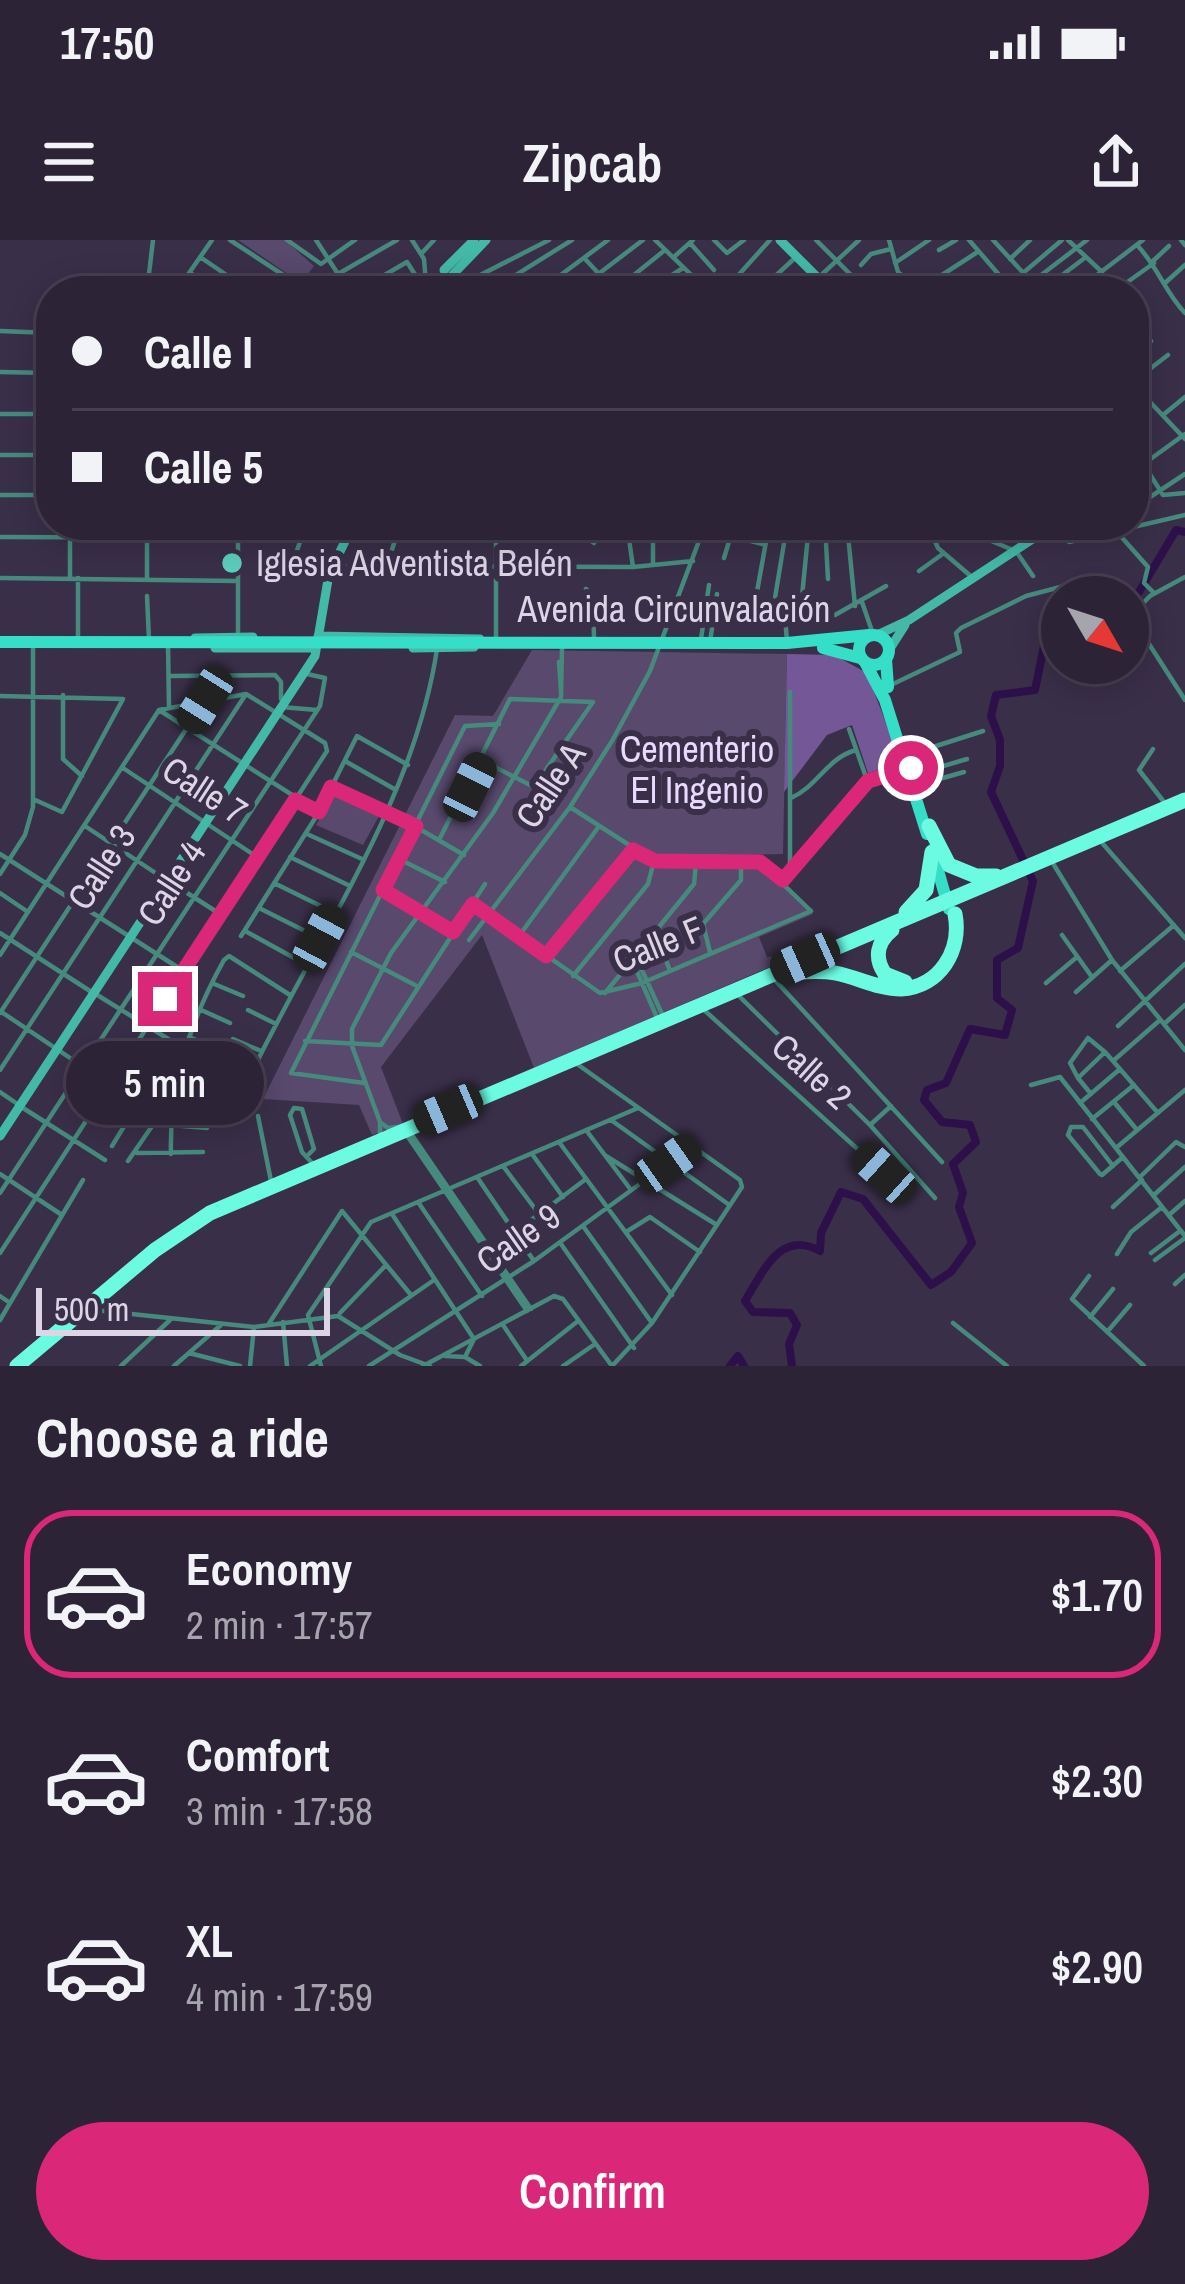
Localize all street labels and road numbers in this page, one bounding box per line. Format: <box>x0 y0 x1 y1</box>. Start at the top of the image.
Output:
street label: Avenida Circunvalación <box>517 585 830 633</box>
street label: Calle A <box>504 733 596 837</box>
street label: Calle 7 <box>153 745 257 835</box>
street label: Calle 3 <box>56 815 146 919</box>
street label: Calle 4 <box>126 831 216 935</box>
street label: Calle F <box>606 904 710 984</box>
street label: Calle 2 <box>762 1022 862 1120</box>
street label: Calle 9 <box>467 1192 569 1284</box>

